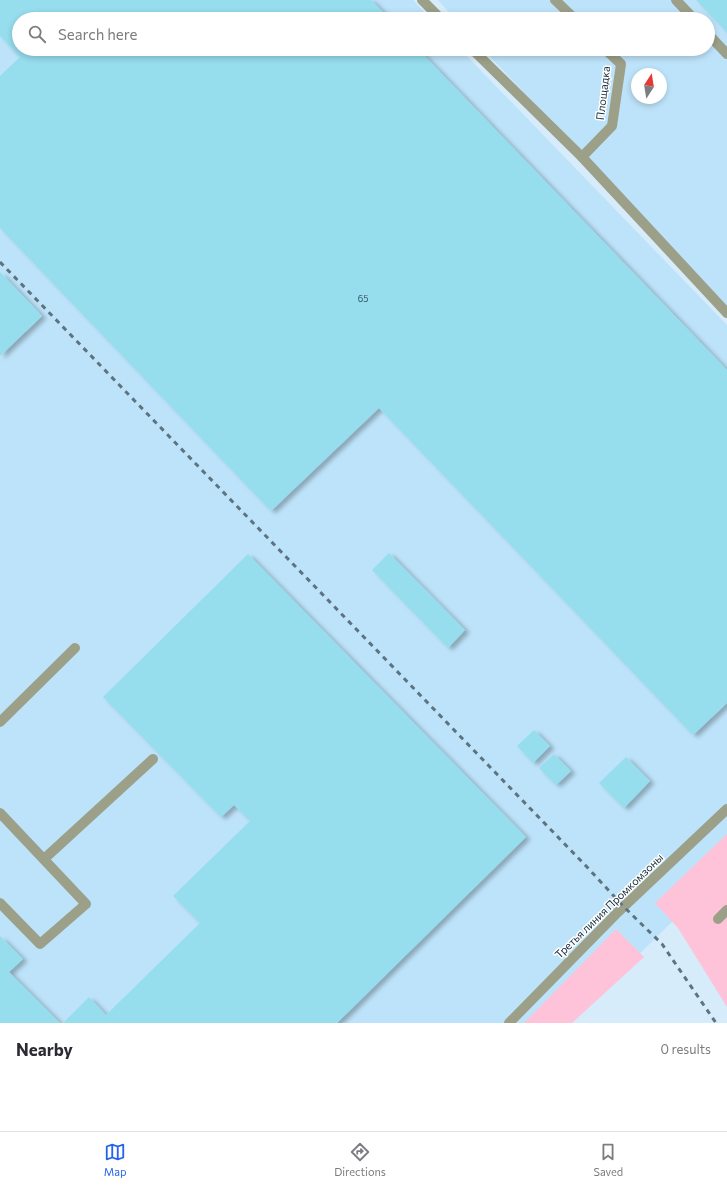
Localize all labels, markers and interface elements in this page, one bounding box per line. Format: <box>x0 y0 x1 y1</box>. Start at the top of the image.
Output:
search box <box>12 12 715 56</box>
icon: search <box>26 23 48 45</box>
text: Search here <box>58 25 137 43</box>
street label: Площадка <box>593 65 612 121</box>
north arrow <box>631 68 667 104</box>
house number: 65 <box>358 293 368 304</box>
street label: Третья линия Промкомзоны <box>552 850 665 961</box>
text: Nearby <box>16 1039 73 1060</box>
text: 0 results <box>660 1041 711 1057</box>
tab: Map <box>104 1141 127 1178</box>
tab: Directions <box>334 1141 386 1178</box>
tab: Saved <box>593 1141 623 1178</box>

